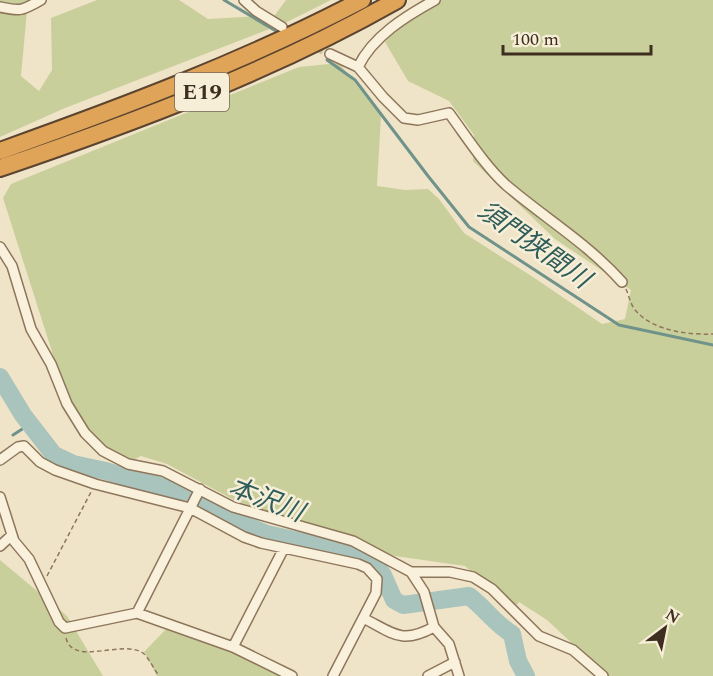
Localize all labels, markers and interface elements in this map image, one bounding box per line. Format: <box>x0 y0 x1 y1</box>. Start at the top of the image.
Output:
scale bar <box>503 18 652 56</box>
text: 100 m <box>512 26 559 53</box>
road number: E19 <box>175 73 229 111</box>
water label: 須門狭間川 <box>469 191 601 300</box>
water label: 本沢川 <box>222 467 312 534</box>
north arrow <box>635 598 695 658</box>
text: N <box>661 602 684 630</box>

